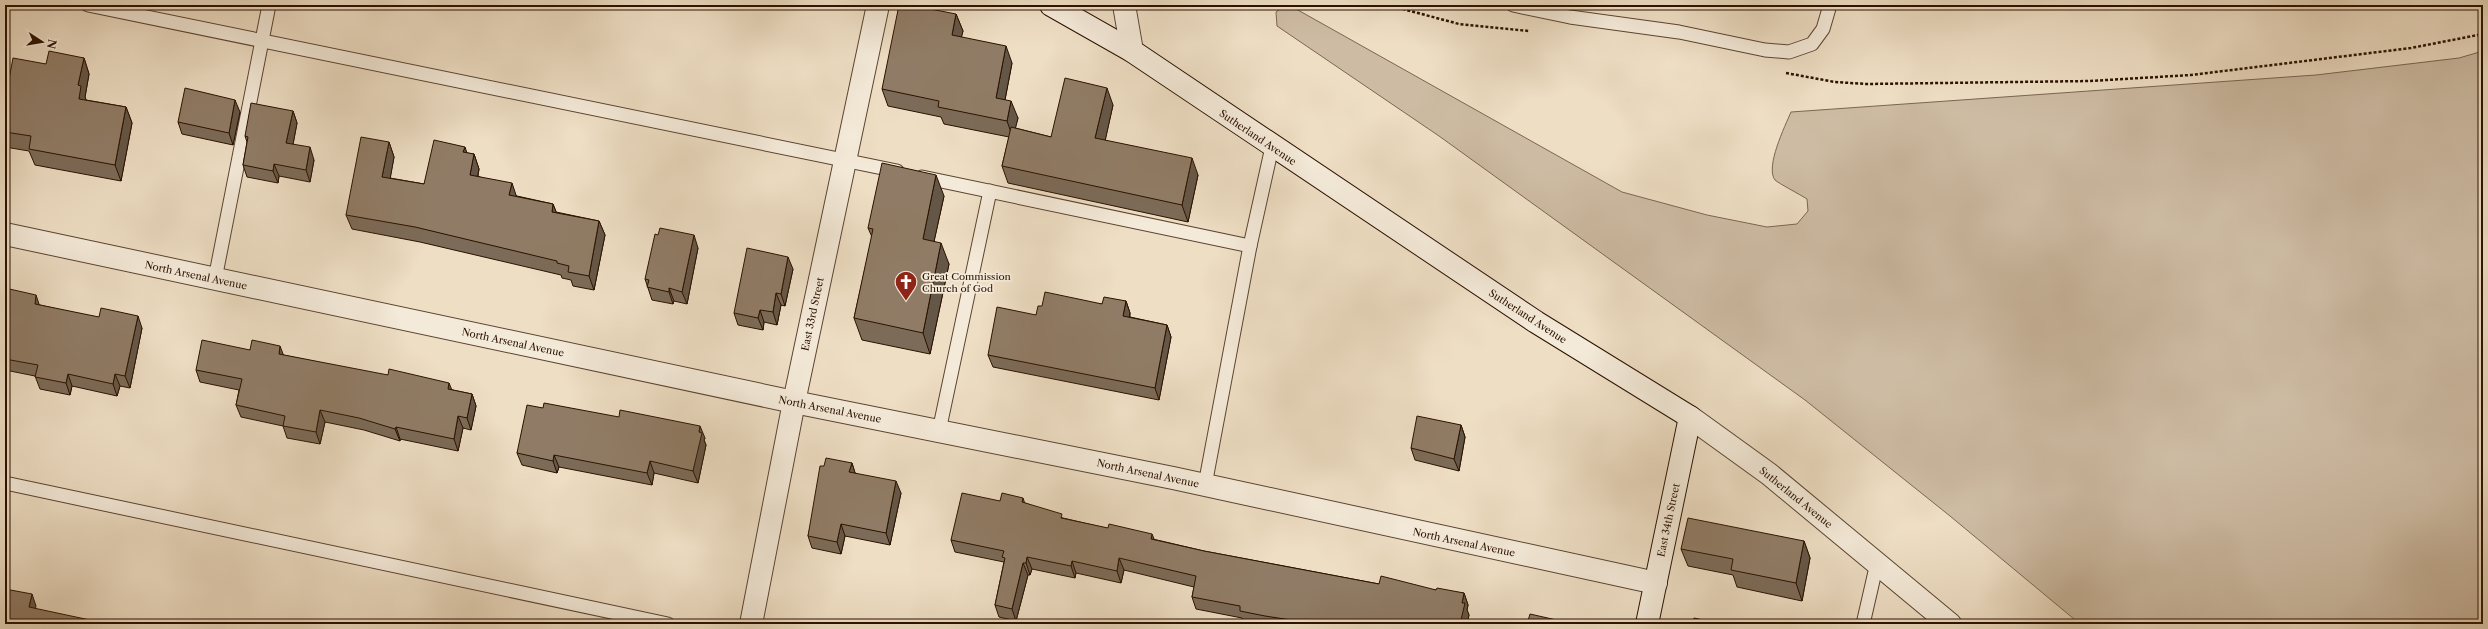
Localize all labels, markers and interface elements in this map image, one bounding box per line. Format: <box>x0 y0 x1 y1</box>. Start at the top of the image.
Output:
north arrow <box>22 22 62 62</box>
text: N <box>44 38 60 51</box>
street label: Sutherland Avenue <box>1217 107 1299 168</box>
street label: North Arsenal Avenue <box>144 258 249 293</box>
church icon: Great Commission Church of God <box>893 269 919 302</box>
place label: Great Commission Church of God <box>922 270 1012 295</box>
street label: East 33rd Street <box>798 276 827 352</box>
street label: Sutherland Avenue <box>1486 286 1569 347</box>
street label: North Arsenal Avenue <box>461 325 566 360</box>
street label: North Arsenal Avenue <box>777 393 883 426</box>
street label: North Arsenal Avenue <box>1096 456 1201 491</box>
street label: Sutherland Avenue <box>1757 464 1835 531</box>
street label: East 34th Street <box>1654 482 1683 558</box>
street label: North Arsenal Avenue <box>1412 525 1517 560</box>

